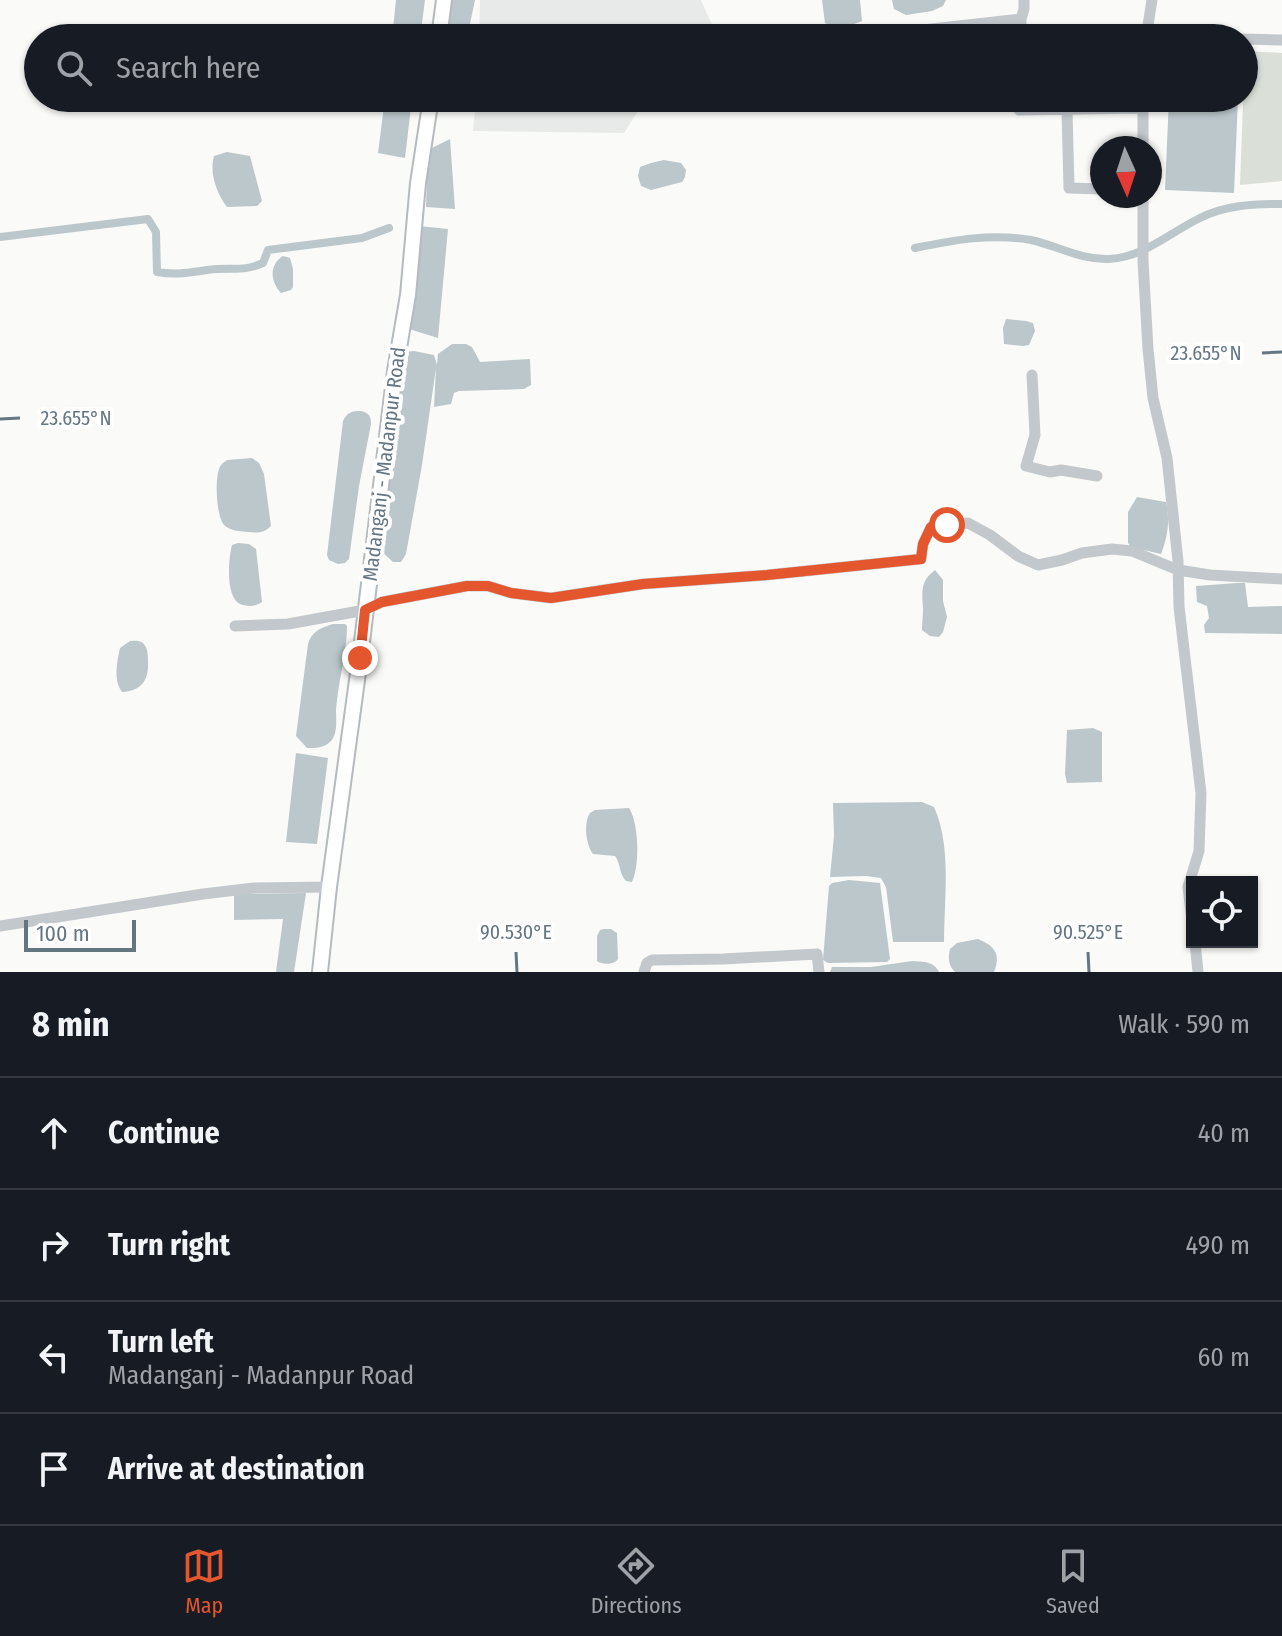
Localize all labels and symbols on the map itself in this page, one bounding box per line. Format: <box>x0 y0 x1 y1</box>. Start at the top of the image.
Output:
north arrow <box>1090 136 1162 208</box>
text: 23.655°N <box>1170 341 1242 365</box>
street label: Madanganj - Madanpur Road <box>358 346 410 582</box>
text: 23.655°N <box>40 406 112 430</box>
route start <box>929 507 965 543</box>
route end <box>342 640 378 676</box>
scale bar <box>24 916 136 952</box>
text: 90.530°E <box>480 920 552 944</box>
text: 90.525°E <box>1053 920 1123 944</box>

